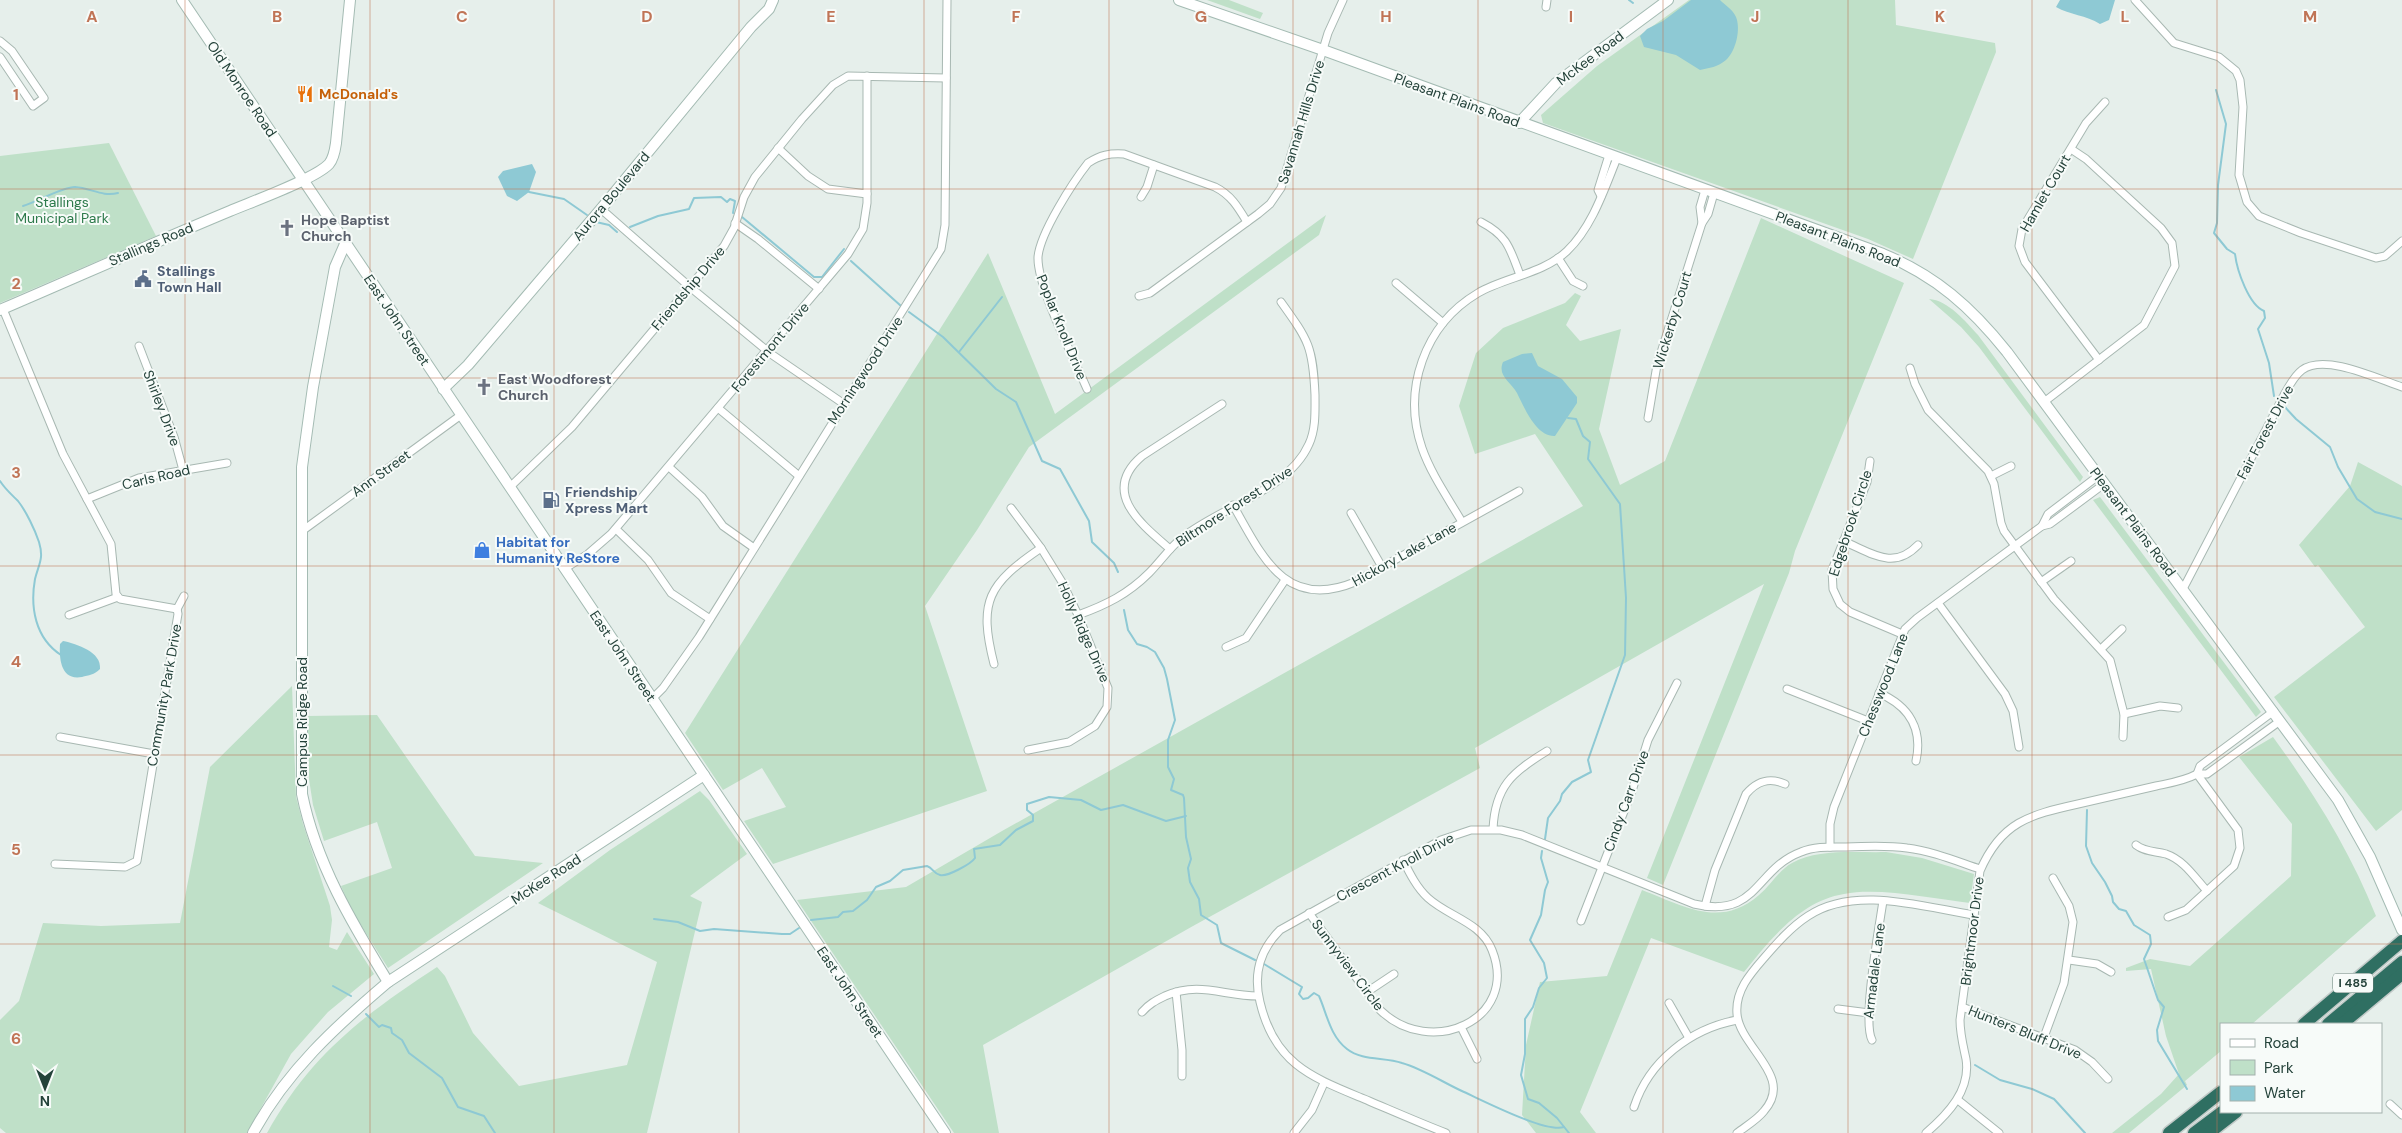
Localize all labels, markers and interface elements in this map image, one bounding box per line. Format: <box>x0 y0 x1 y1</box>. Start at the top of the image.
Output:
text: A <box>86 6 98 27</box>
text: B <box>272 6 282 27</box>
text: C <box>456 6 468 27</box>
text: D <box>641 6 653 27</box>
text: E <box>826 6 836 27</box>
text: F <box>1012 6 1021 27</box>
text: G <box>1195 6 1207 27</box>
text: H <box>1380 6 1392 27</box>
text: I <box>1569 6 1573 27</box>
text: J <box>1751 6 1759 27</box>
text: K <box>1935 6 1946 27</box>
text: L <box>2121 6 2130 27</box>
text: M <box>2303 6 2317 27</box>
street label: McKee Road <box>1553 27 1627 89</box>
street label: Old Monroe Road <box>203 38 281 140</box>
street label: Savannah Hills Drive <box>1274 58 1328 186</box>
street label: Pleasant Plains Road <box>1392 69 1522 131</box>
text: 1 <box>13 84 19 105</box>
restaurant icon: McDonald's <box>295 84 315 104</box>
place label: McDonald's <box>319 85 398 103</box>
street label: Aurora Boulevard <box>568 148 654 244</box>
street label: Hamlet Court <box>2016 151 2074 235</box>
park label: Stallings Municipal Park <box>15 193 109 227</box>
street label: Pleasant Plains Road <box>1773 207 1903 271</box>
place label: Hope Baptist Church <box>301 211 390 245</box>
street label: Stallings Road <box>106 218 196 270</box>
church icon: Hope Baptist Church <box>277 218 297 238</box>
street label: Friendship Drive <box>647 242 729 334</box>
place label: Stallings Town Hall <box>157 262 221 296</box>
public building icon: Stallings Town Hall <box>133 269 153 289</box>
street label: Wickerby Court <box>1649 269 1695 371</box>
street label: East John Street <box>360 271 434 369</box>
street label: Poplar Knoll Drive <box>1033 272 1091 382</box>
text: 2 <box>11 273 21 294</box>
street label: Forestmont Drive <box>727 298 813 396</box>
street label: Morningwood Drive <box>823 313 907 427</box>
street label: Shirley Drive <box>139 367 185 449</box>
place label: East Woodforest Church <box>498 370 612 404</box>
church icon: East Woodforest Church <box>474 377 494 397</box>
street label: Fair Forest Drive <box>2233 382 2297 482</box>
street label: Ann Street <box>348 446 414 500</box>
street label: Carls Road <box>120 460 192 494</box>
text: 3 <box>11 462 21 483</box>
street label: Biltmore Forest Drive <box>1172 462 1296 550</box>
street label: Pleasant Plains Road <box>2086 464 2180 580</box>
street label: Edgebrook Circle <box>1824 468 1876 578</box>
place label: Friendship Xpress Mart <box>565 483 648 517</box>
fuel station icon: Friendship Xpress Mart <box>541 490 561 510</box>
street label: Hickory Lake Lane <box>1349 518 1459 590</box>
place label: Habitat for Humanity ReStore <box>496 533 620 567</box>
shop icon: Habitat for Humanity ReStore <box>472 540 492 560</box>
street label: Holly Ridge Drive <box>1054 579 1114 685</box>
street label: East John Street <box>586 607 660 705</box>
street label: Community Park Drive <box>143 622 185 768</box>
street label: Chesswood Lane <box>1854 630 1912 740</box>
text: 4 <box>11 651 21 672</box>
street label: Campus Ridge Road <box>293 657 311 787</box>
street label: Cindy Carr Drive <box>1599 748 1653 854</box>
street label: Crescent Knoll Drive <box>1333 828 1457 906</box>
text: 5 <box>11 839 21 860</box>
street label: McKee Road <box>508 850 584 908</box>
street label: Brightmoor Drive <box>1956 876 1988 986</box>
street label: Sunnyview Circle <box>1308 916 1388 1014</box>
street label: Armadale Lane <box>1859 922 1889 1020</box>
street label: East John Street <box>813 943 887 1041</box>
road number: I 485 <box>2333 974 2373 992</box>
street label: Hunters Bluff Drive <box>1966 1001 2084 1063</box>
legend <box>2220 1023 2382 1113</box>
text: 6 <box>11 1028 21 1049</box>
text: Road <box>2264 1033 2299 1053</box>
text: Park <box>2264 1058 2294 1078</box>
north arrow <box>20 1063 70 1113</box>
text: Water <box>2264 1083 2306 1103</box>
text: N <box>40 1092 50 1110</box>

